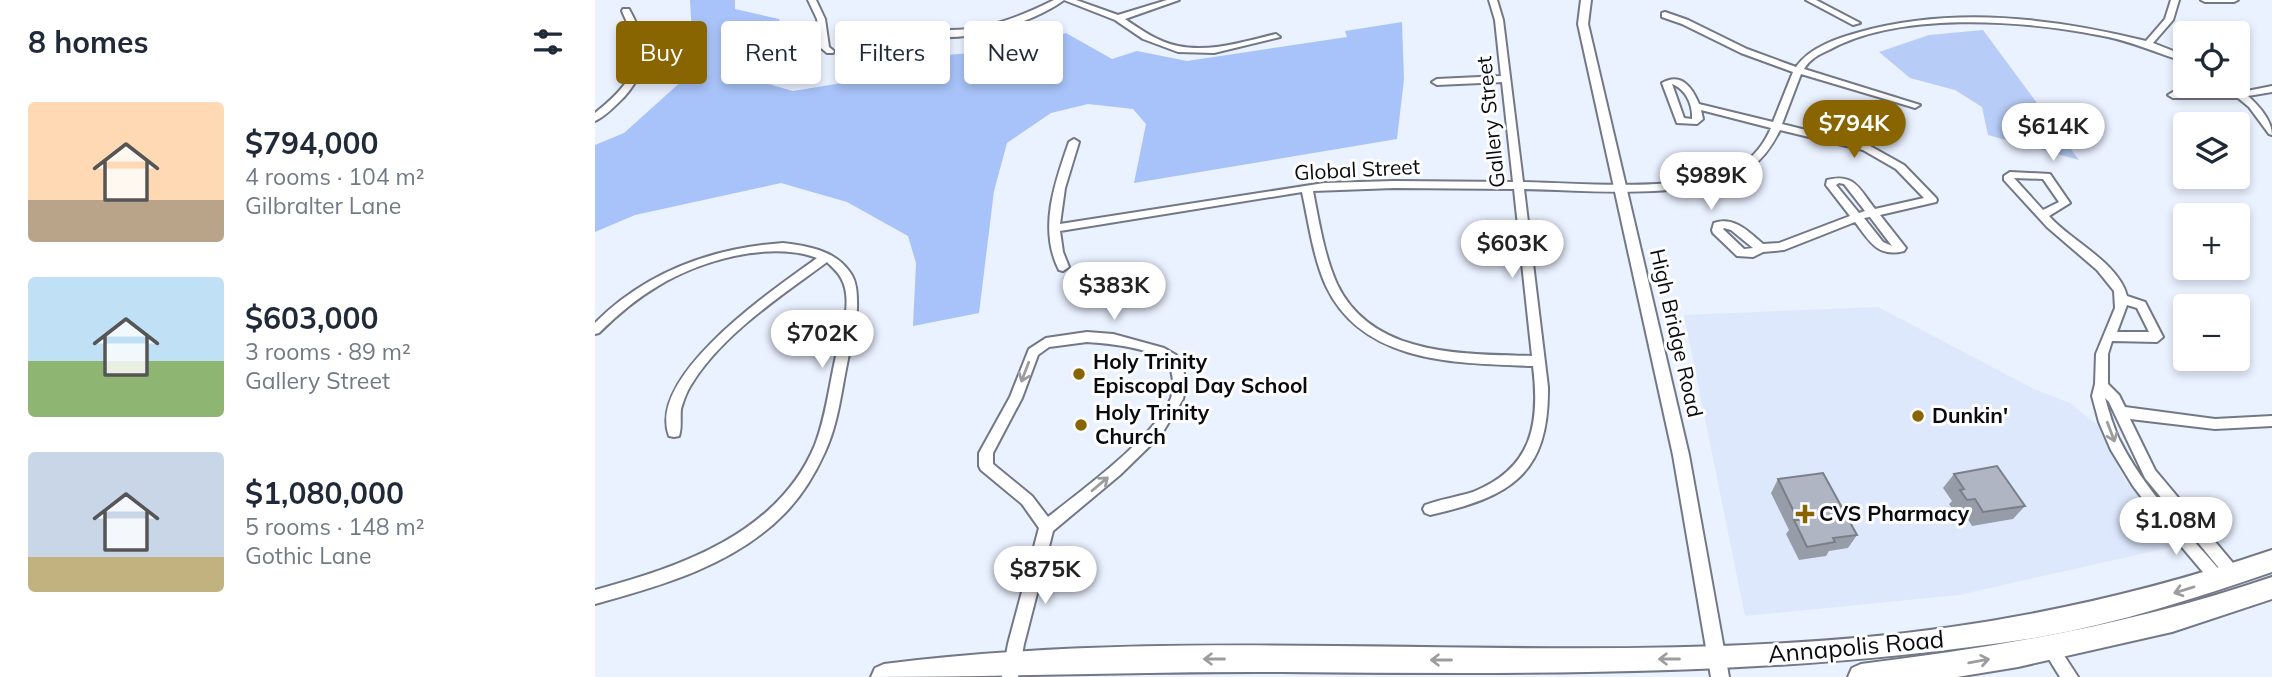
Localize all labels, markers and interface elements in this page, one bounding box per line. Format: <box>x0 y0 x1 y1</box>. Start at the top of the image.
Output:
chip: Buy <box>616 21 707 84</box>
chip: Rent <box>721 21 821 84</box>
chip: Filters <box>835 21 950 84</box>
chip: New <box>964 21 1063 84</box>
map controls <box>2173 21 2250 371</box>
button: locate <box>2173 21 2250 98</box>
text: 8 homes <box>28 23 149 61</box>
icon: filters <box>529 23 567 61</box>
street label: Gallery Street <box>1470 55 1510 189</box>
pin: $794K <box>1805 100 1903 160</box>
pin: $614K <box>2004 104 2102 163</box>
text: $794K <box>1819 108 1889 137</box>
text: $614K <box>2018 111 2088 140</box>
button: layers <box>2173 112 2250 189</box>
text: $794,000 <box>245 124 378 162</box>
icon: home <box>84 130 168 214</box>
pin: $989K <box>1662 152 1760 212</box>
street label: Global Street <box>1293 153 1421 185</box>
text: $989K <box>1676 160 1746 189</box>
text: 4 rooms · 104 m² <box>245 162 425 191</box>
text: Gilbralter Lane <box>245 191 401 220</box>
button: + <box>2173 203 2250 280</box>
pin: $603K <box>1463 220 1561 280</box>
text: $603K <box>1477 228 1547 257</box>
street label: High Bridge Road <box>1645 246 1709 420</box>
pin: $383K <box>1065 262 1163 322</box>
text: $383K <box>1079 270 1149 299</box>
button: − <box>2173 294 2250 371</box>
text: $603,000 <box>245 299 378 337</box>
icon: home <box>84 305 168 389</box>
pin: $702K <box>773 310 871 370</box>
text: $702K <box>787 318 857 347</box>
text: 3 rooms · 89 m² <box>245 337 411 366</box>
place label: Holy Trinity Episcopal Day School <box>1093 348 1308 398</box>
one-way arrow <box>1018 361 1031 383</box>
text: Gallery Street <box>245 366 390 395</box>
marker: Holy Trinity Episcopal Day School <box>1071 366 1087 382</box>
place label: Holy Trinity Church <box>1095 399 1210 449</box>
place label: Dunkin' <box>1932 402 2008 428</box>
marker: Dunkin' <box>1910 408 1926 424</box>
marker: Holy Trinity Church <box>1073 417 1089 433</box>
one-way arrow <box>2105 420 2118 442</box>
text: $1,080,000 <box>245 474 404 512</box>
one-way arrow <box>1091 476 1109 492</box>
icon: home <box>84 480 168 564</box>
pin: $1.08M <box>2119 498 2233 557</box>
place label: CVS Pharmacy <box>1819 500 1970 526</box>
text: $1.08M <box>2136 505 2216 534</box>
marker: CVS Pharmacy <box>1797 506 1813 522</box>
text: 5 rooms · 148 m² <box>245 512 425 541</box>
text: Gothic Lane <box>245 541 372 570</box>
pin: $875K <box>996 546 1094 606</box>
text: $875K <box>1010 554 1080 583</box>
one-way arrow <box>2173 584 2195 597</box>
street label: Annapolis Road <box>1767 623 1945 669</box>
one-way arrow <box>1202 652 1225 666</box>
one-way arrow <box>1657 652 1680 666</box>
one-way arrow <box>1430 653 1453 667</box>
one-way arrow <box>1967 654 1990 667</box>

